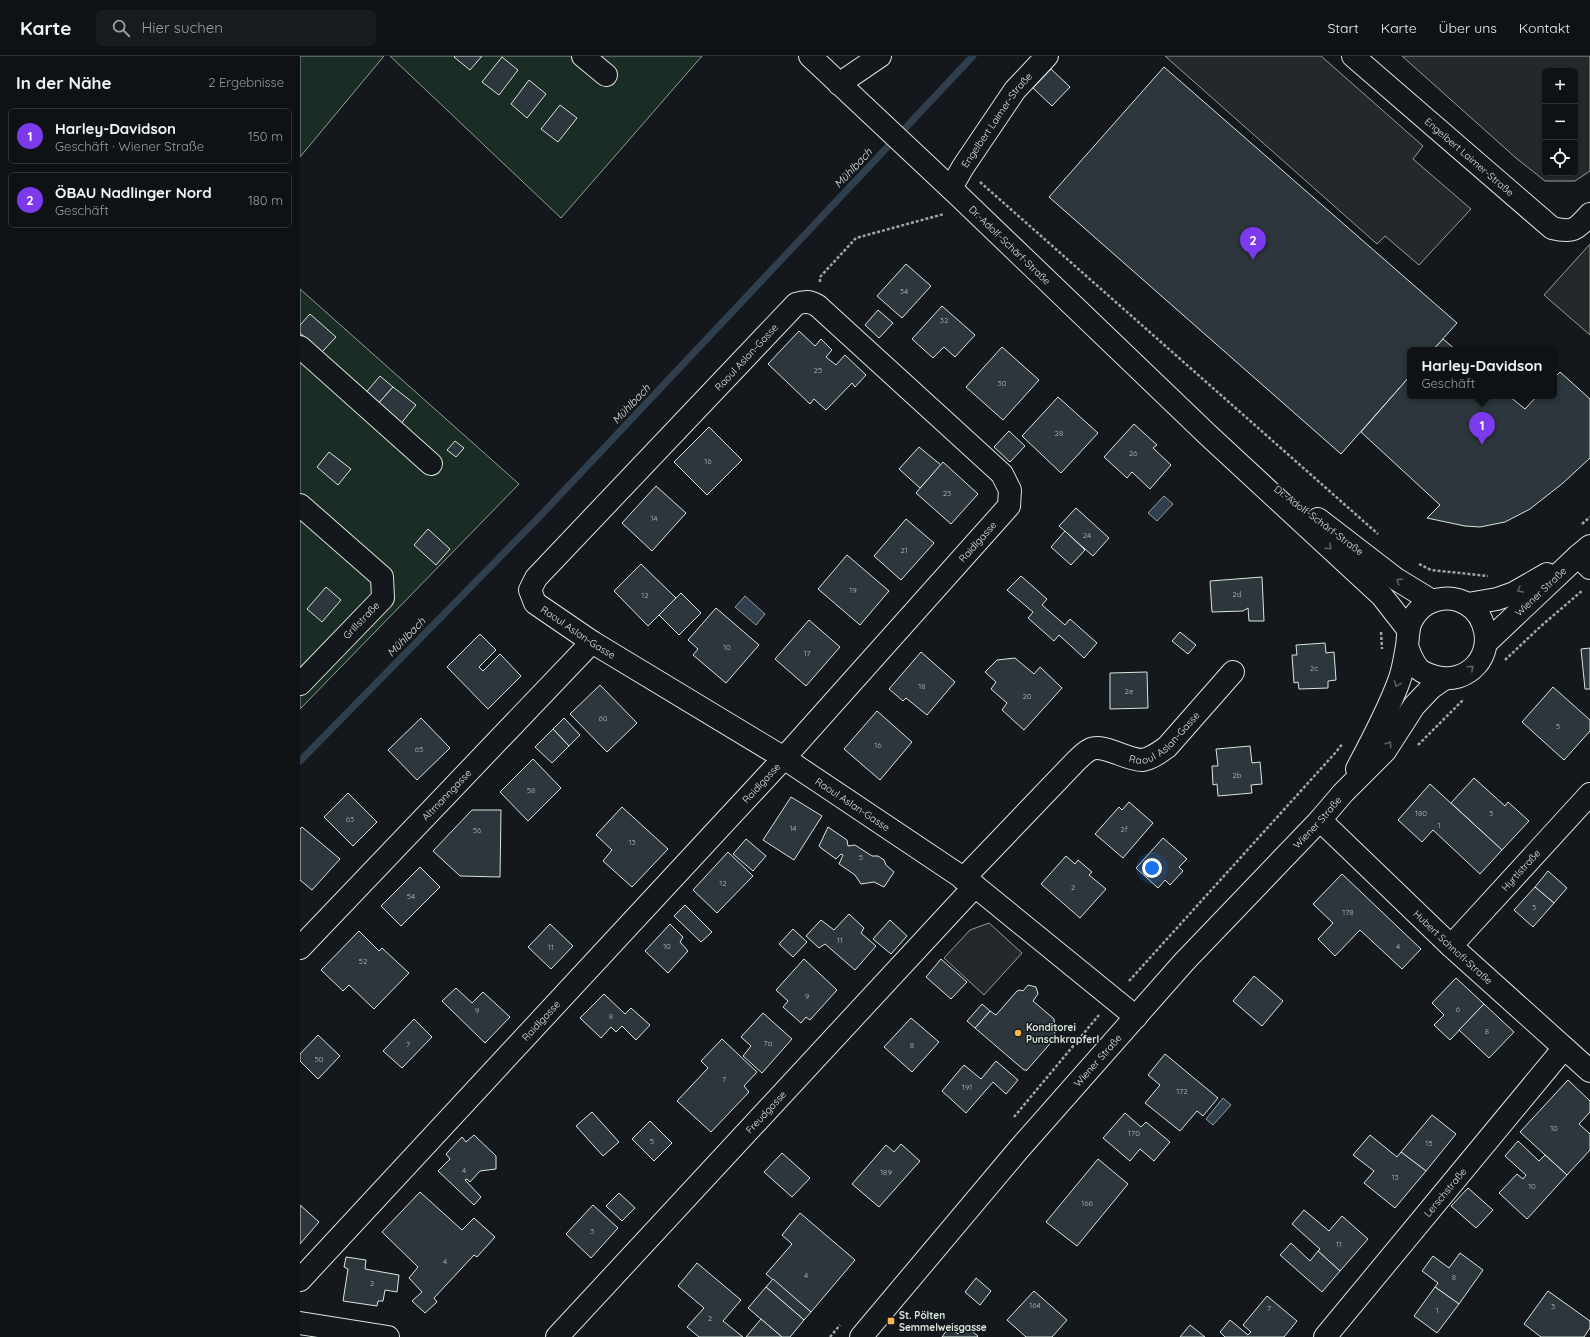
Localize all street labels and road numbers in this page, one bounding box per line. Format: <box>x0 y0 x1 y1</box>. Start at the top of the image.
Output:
street label: Engelbert Laimer-Straße <box>959 70 1035 170</box>
street label: Engelbert Laimer-Straße <box>1422 115 1517 199</box>
street label: Dr.-Adolf-Schärf-Straße <box>966 203 1053 288</box>
street label: Raoul Aslan-Gasse <box>712 321 781 394</box>
street label: Dr.-Adolf-Schärf-Straße <box>1271 483 1366 558</box>
street label: Raidlgasse <box>956 518 1000 565</box>
street label: Wiener Straße <box>1512 564 1570 619</box>
street label: Grillstraße <box>340 599 383 642</box>
street label: Raoul Aslan-Gasse <box>538 603 618 662</box>
street label: Raoul Aslan-Gasse <box>1127 709 1203 767</box>
street label: Raidlgasse <box>739 760 784 806</box>
street label: Altmanngasse <box>419 766 475 823</box>
street label: Raoul Aslan-Gasse <box>813 775 893 834</box>
street label: Wiener Straße <box>1290 793 1345 851</box>
street label: Hyrtlstraße <box>1499 846 1543 894</box>
street label: Hubert Schnofl-Straße <box>1411 907 1495 987</box>
street label: Raidlgasse <box>519 998 563 1044</box>
street label: Wiener Straße <box>1071 1031 1125 1090</box>
street label: Freudgasse <box>743 1088 789 1136</box>
street label: Lerschstraße <box>1421 1165 1470 1220</box>

